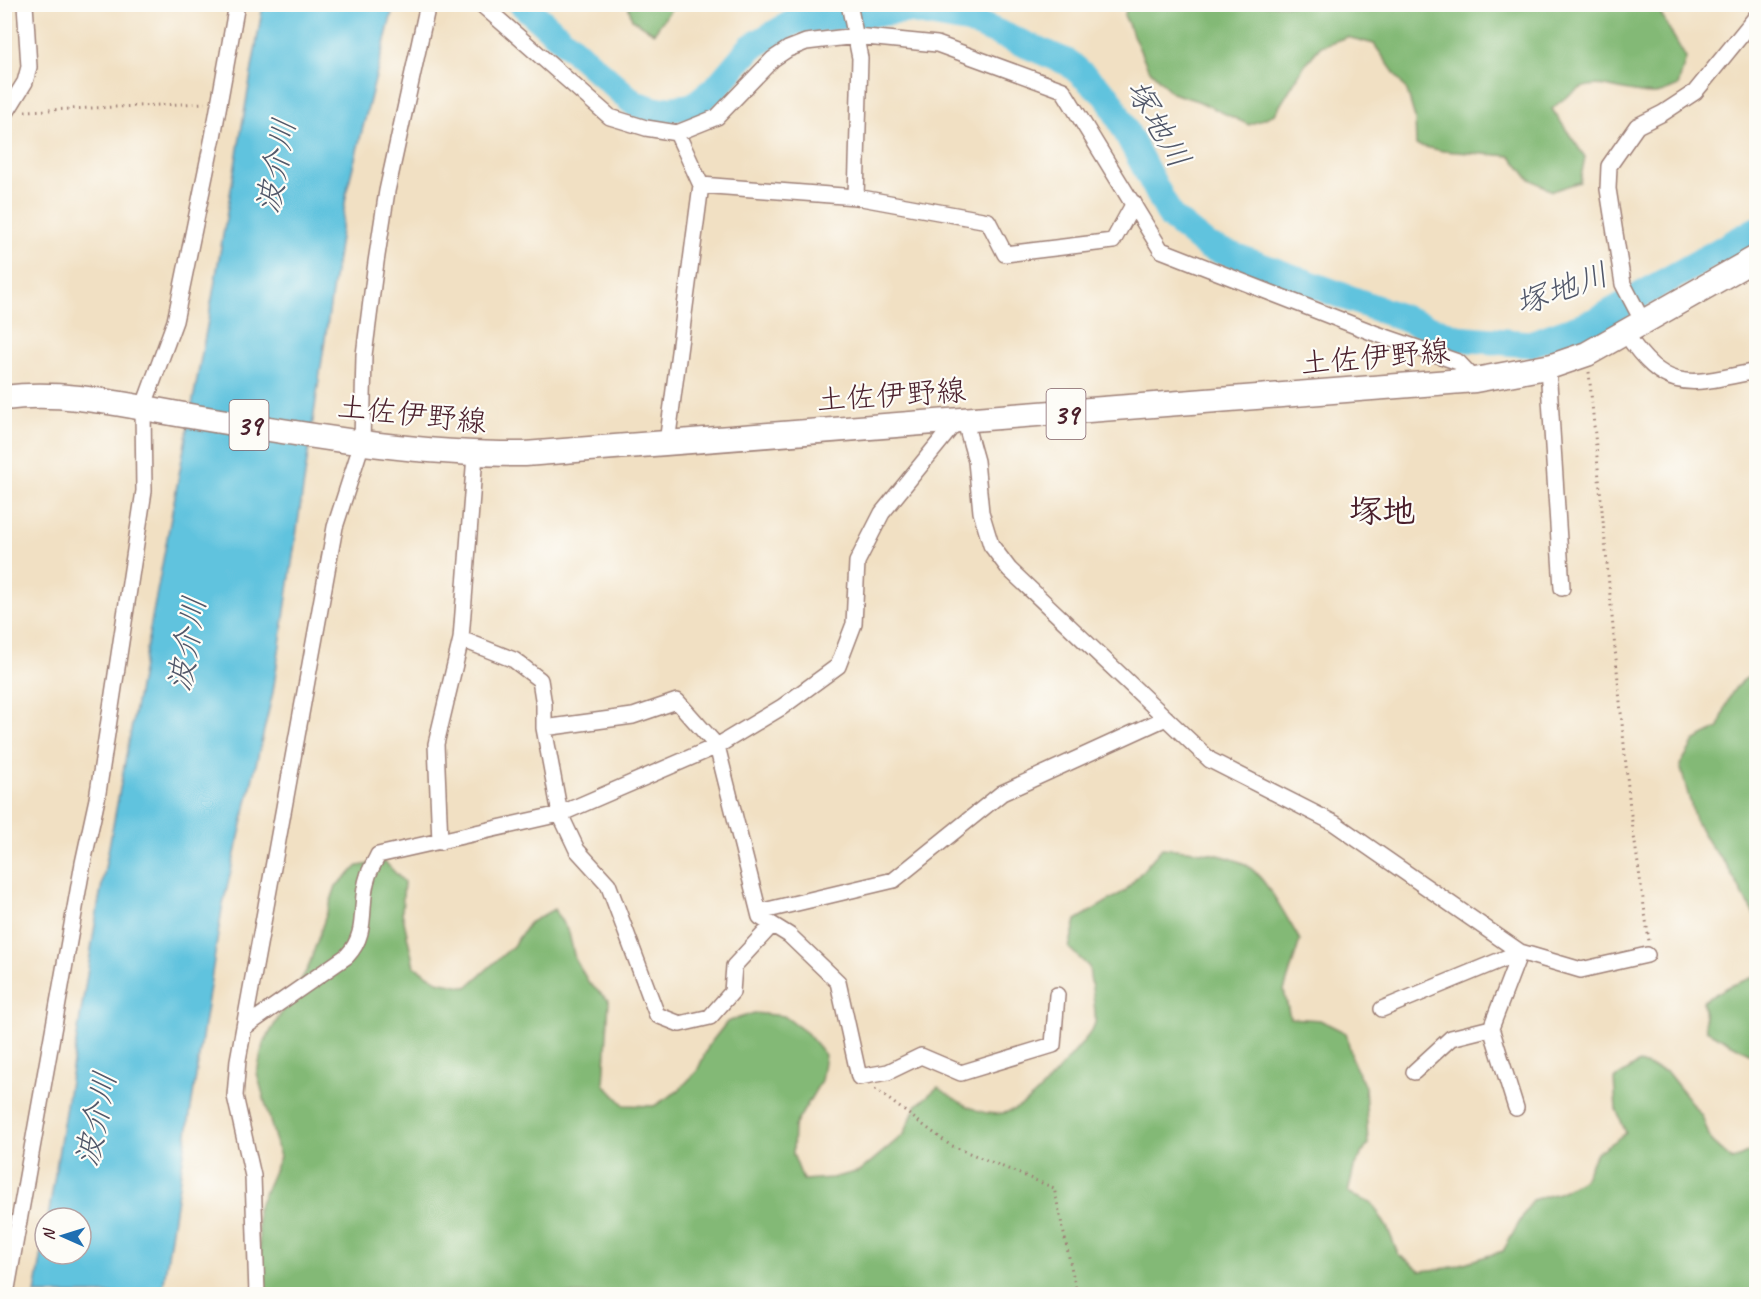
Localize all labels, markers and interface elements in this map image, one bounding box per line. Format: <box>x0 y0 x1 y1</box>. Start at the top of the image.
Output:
water label: 塚地川 <box>1116 72 1200 176</box>
water label: 波介川 <box>247 115 305 217</box>
water label: 塚地川 <box>1510 253 1614 325</box>
street label: 土佐伊野線 <box>1299 332 1451 382</box>
street label: 土佐伊野線 <box>815 371 967 419</box>
street label: 土佐伊野線 <box>335 387 489 441</box>
road number: 39 <box>1046 389 1086 439</box>
road number: 39 <box>230 400 268 450</box>
district label: 塚地 <box>1349 490 1415 532</box>
water label: 波介川 <box>158 593 216 695</box>
water label: 波介川 <box>66 1068 126 1170</box>
north arrow <box>33 1206 93 1266</box>
text: N <box>39 1227 59 1241</box>

